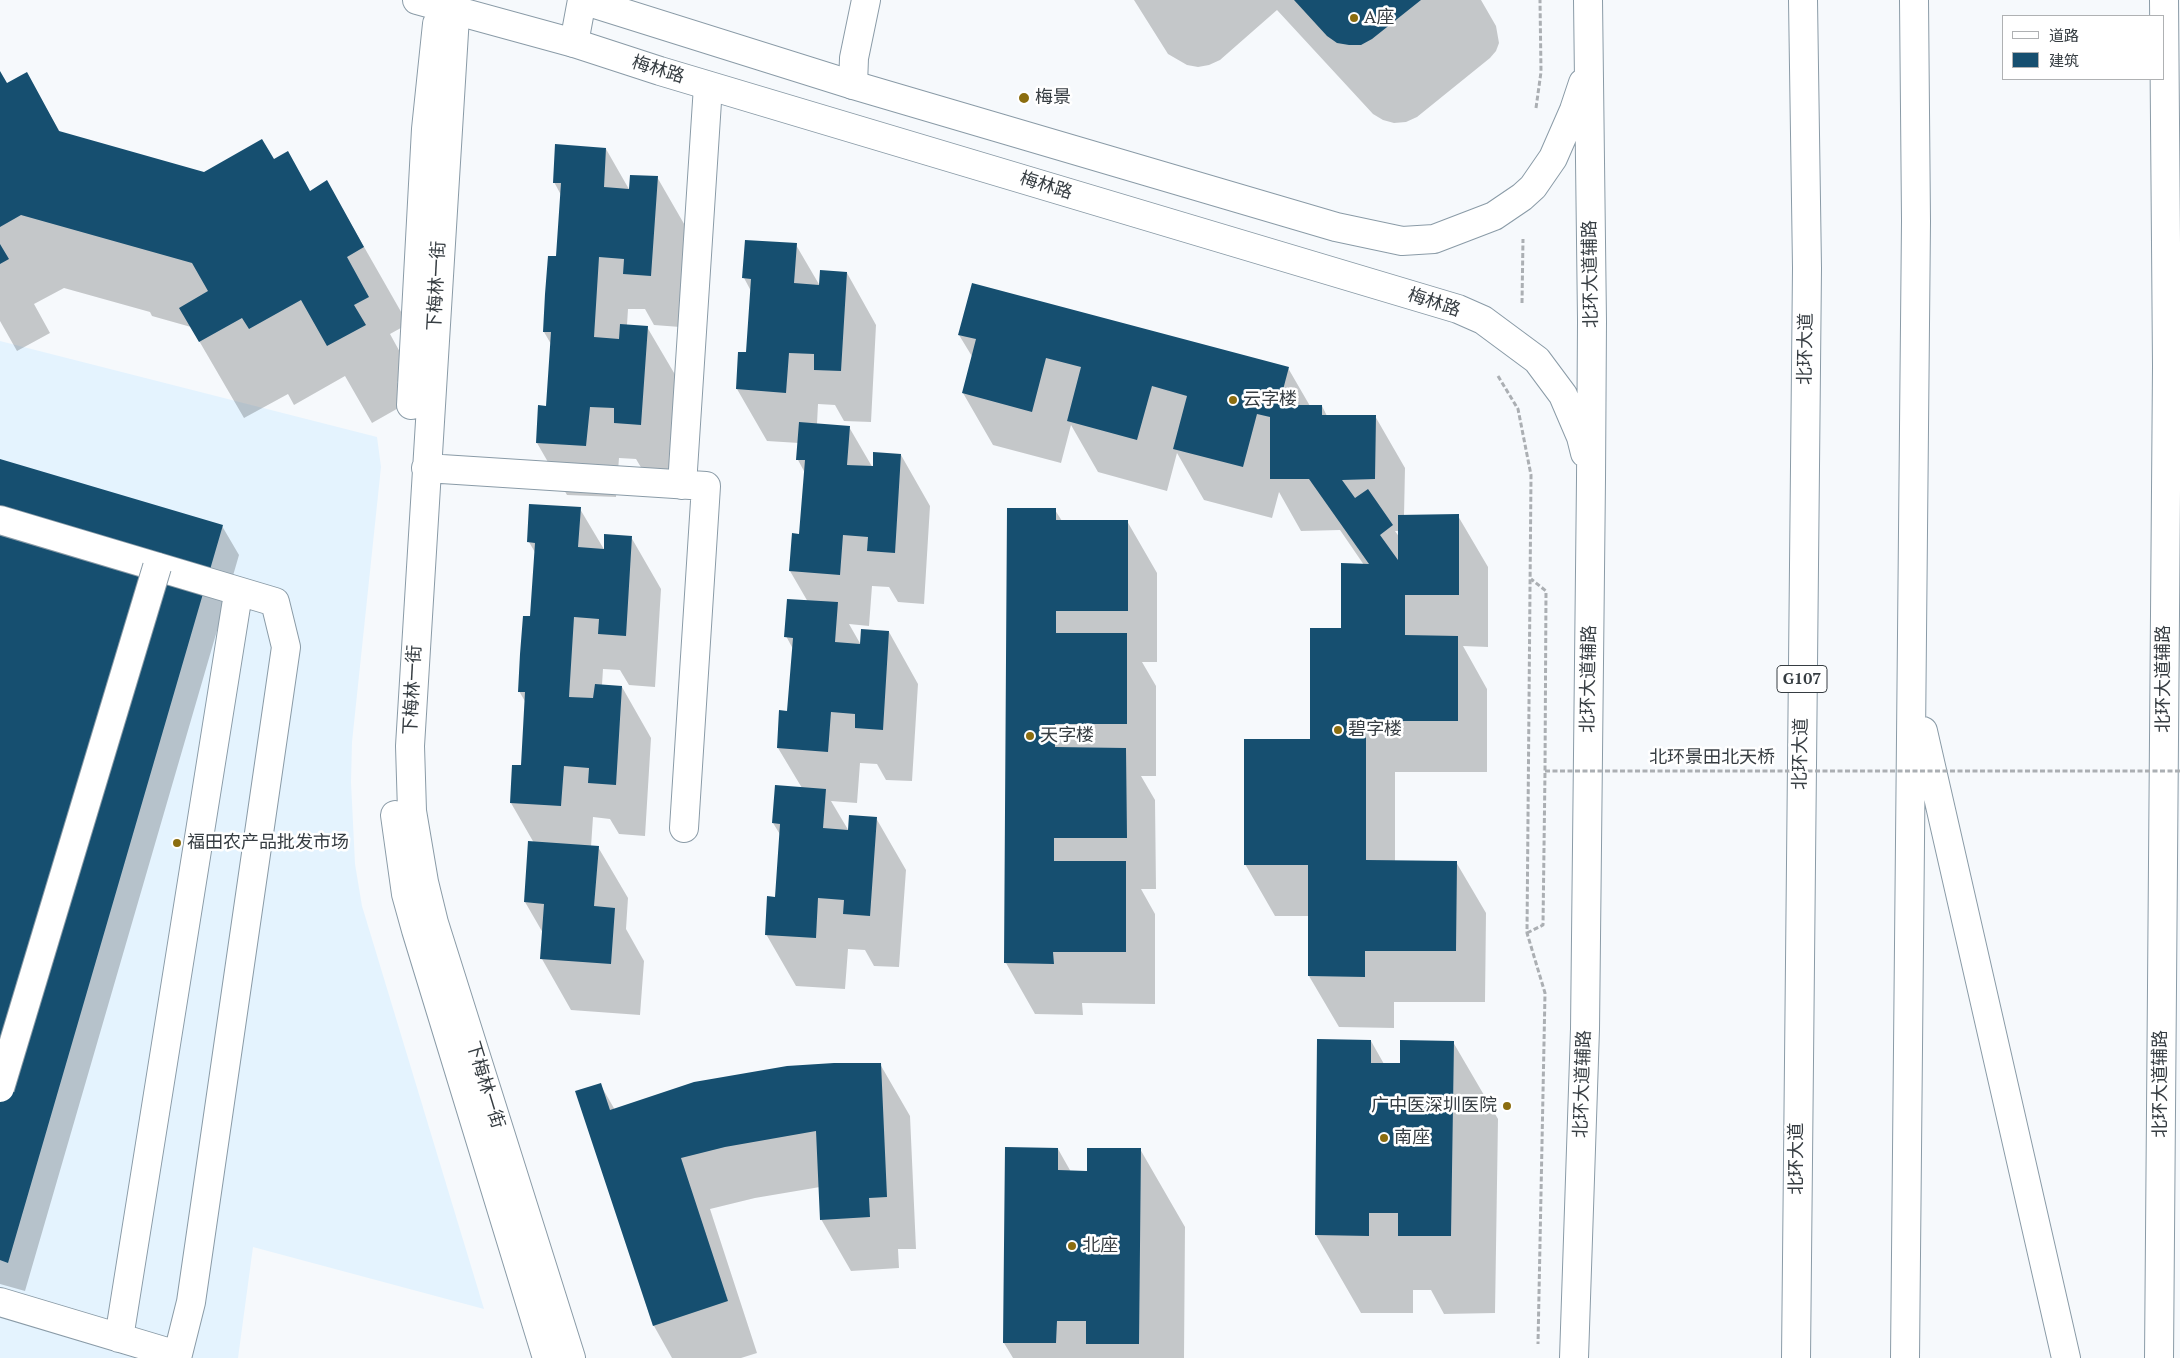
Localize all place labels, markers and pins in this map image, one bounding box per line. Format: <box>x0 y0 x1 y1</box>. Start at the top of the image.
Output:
place label: A座 <box>1364 7 1394 29</box>
marker: A座 <box>1348 12 1360 24</box>
place label: 梅景 <box>1035 87 1071 109</box>
marker: 梅景 <box>1017 91 1031 105</box>
place label: 云字楼 <box>1243 389 1297 411</box>
marker: 云字楼 <box>1227 394 1239 406</box>
place label: 碧字楼 <box>1348 719 1402 741</box>
marker: 碧字楼 <box>1332 724 1344 736</box>
place label: 天字楼 <box>1040 725 1094 747</box>
marker: 天字楼 <box>1024 730 1036 742</box>
place label: 福田农产品批发市场 <box>187 832 349 854</box>
marker: 福田农产品批发市场 <box>171 837 183 849</box>
place label: 广中医深圳医院 <box>1371 1095 1497 1117</box>
marker: 广中医深圳医院 <box>1501 1100 1513 1112</box>
place label: 南座 <box>1394 1127 1430 1149</box>
marker: 南座 <box>1378 1132 1390 1144</box>
place label: 北座 <box>1082 1235 1118 1257</box>
marker: 北座 <box>1066 1240 1078 1252</box>

